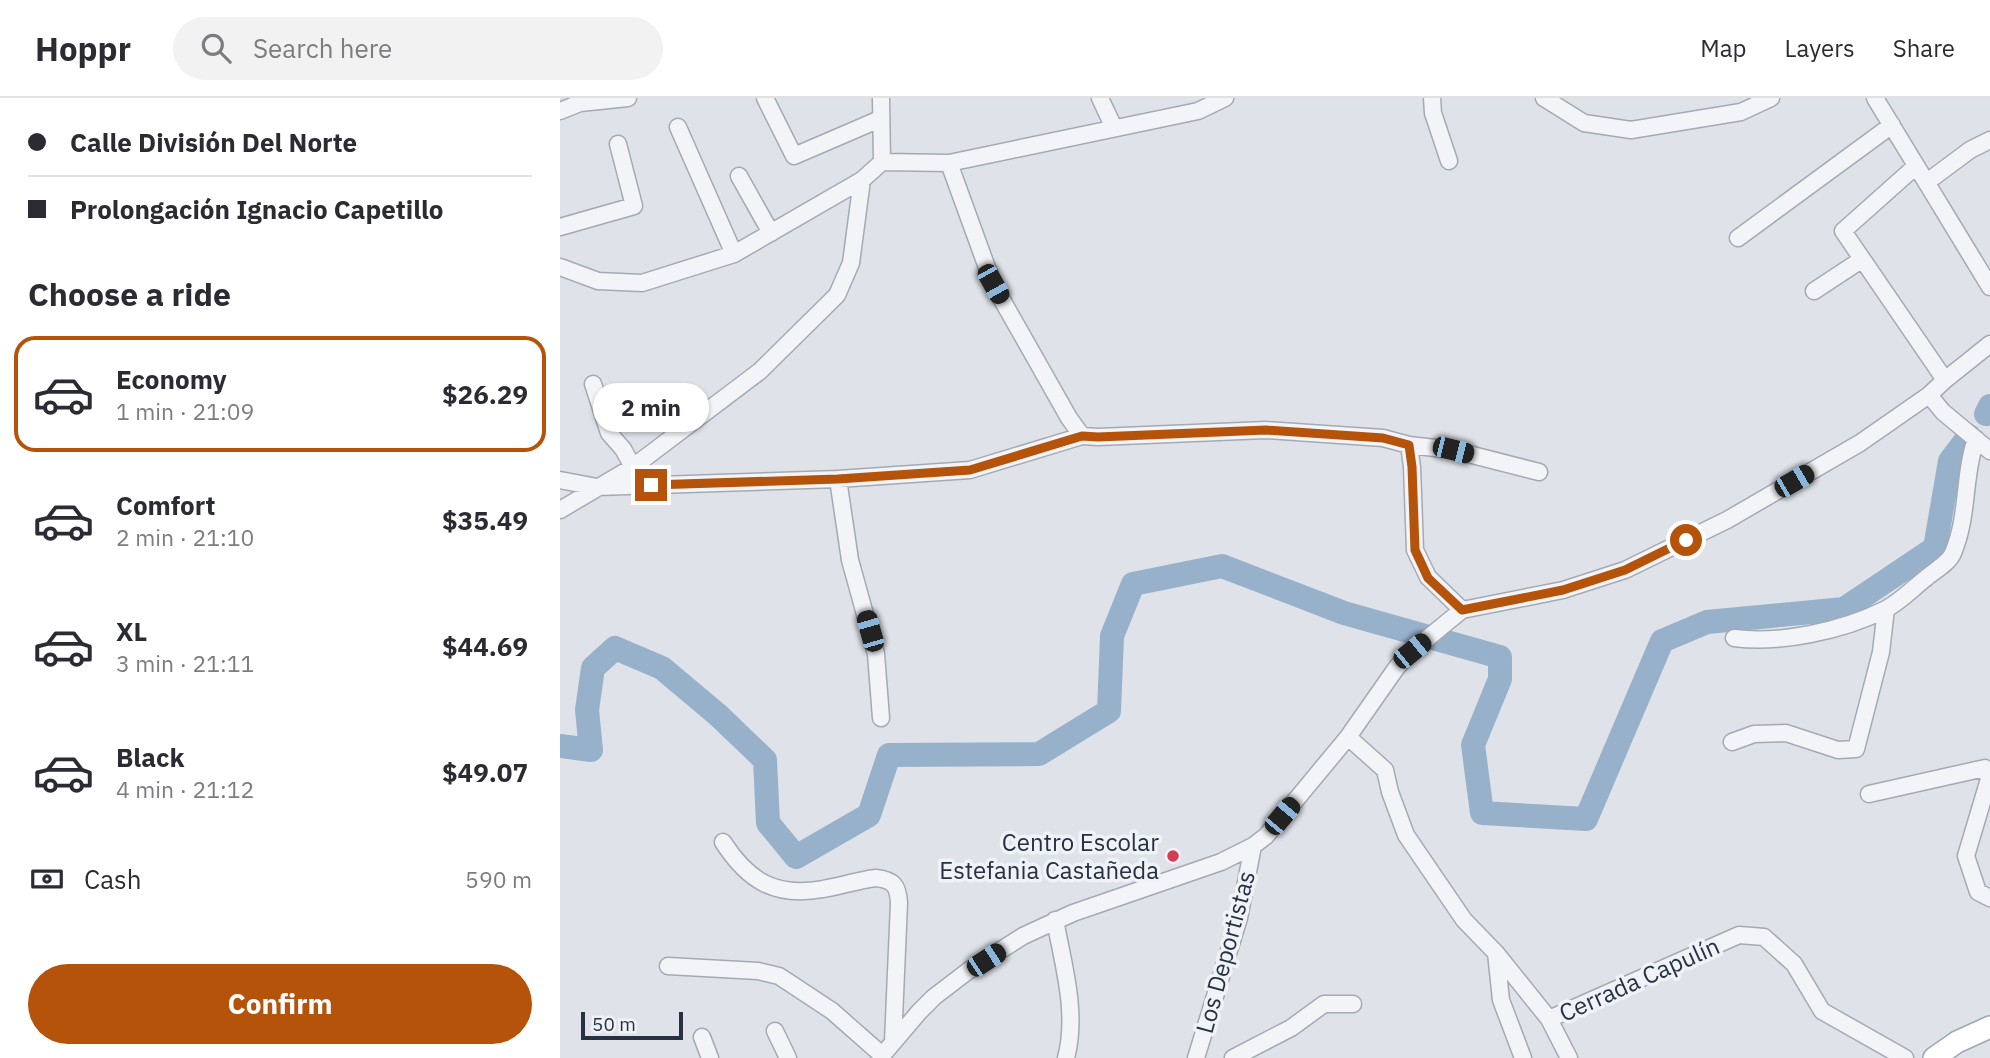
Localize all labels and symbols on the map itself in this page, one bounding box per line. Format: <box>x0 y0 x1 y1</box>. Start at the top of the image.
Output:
car <box>974 261 1013 307</box>
callout: 2 min <box>593 384 709 432</box>
car <box>1431 435 1476 465</box>
car <box>1771 461 1818 501</box>
route end <box>635 469 667 501</box>
route start <box>1670 524 1702 556</box>
car <box>855 608 886 654</box>
car <box>1390 630 1435 672</box>
car <box>1261 793 1304 839</box>
place label: Centro Escolar Estefania Castañeda <box>939 826 1159 886</box>
marker: Centro Escolar Estefania Castañeda <box>1165 848 1181 864</box>
street label: Los Deportistas <box>1188 867 1262 1037</box>
street label: Cerrada Capulín <box>1554 929 1724 1029</box>
car <box>963 940 1010 980</box>
scale bar <box>581 1009 682 1041</box>

